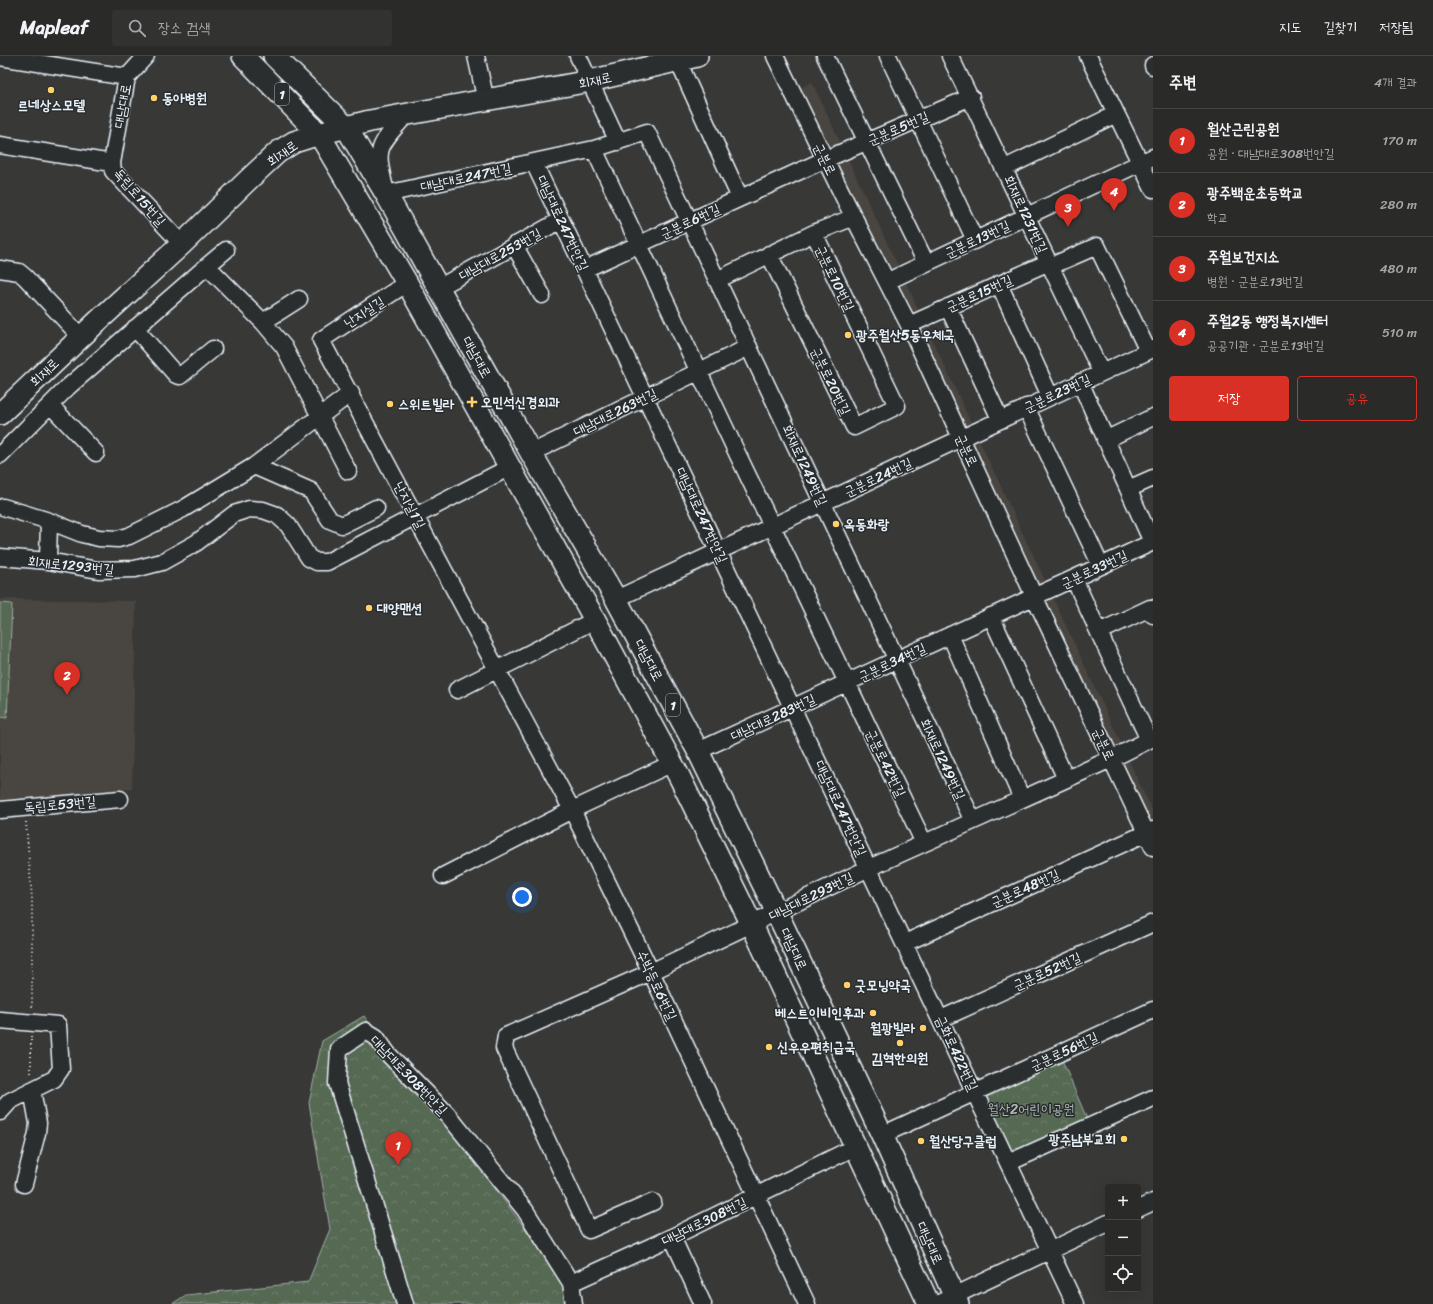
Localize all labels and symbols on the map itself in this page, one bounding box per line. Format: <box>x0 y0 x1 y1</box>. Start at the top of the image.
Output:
street label: 회재로 <box>576 65 614 96</box>
street label: 대남대로 <box>106 82 139 130</box>
road number: 1 <box>275 83 289 105</box>
marker: 르네상스모텔 <box>46 85 56 95</box>
place label: 동아병원 <box>162 86 207 111</box>
place label: 르네상스모텔 <box>17 93 86 118</box>
marker: 동아병원 <box>149 93 159 103</box>
street label: 군분로5번길 <box>863 104 934 153</box>
street label: 회재로 <box>261 133 303 173</box>
street label: 군분로 <box>806 139 843 180</box>
street label: 대남대로247번길 <box>418 156 515 199</box>
street label: 독립로15번길 <box>107 162 173 233</box>
street label: 대남대로247번안길 <box>529 171 596 276</box>
street label: 회재로1231번길 <box>996 171 1055 258</box>
pin: 4 <box>1101 178 1127 211</box>
pin: 3 <box>1055 194 1081 227</box>
street label: 군분로6번길 <box>656 196 725 246</box>
street label: 군분로13번길 <box>940 213 1015 266</box>
street label: 대남대로253번길 <box>454 221 547 288</box>
street label: 군분로10번길 <box>808 241 862 316</box>
street label: 군분로15번길 <box>942 267 1017 319</box>
street label: 난지실길 <box>339 289 391 335</box>
place label: 광주월산5동우체국 <box>856 323 955 348</box>
marker: 광주월산5동우체국 <box>843 330 853 340</box>
street label: 대남대로 <box>455 331 498 383</box>
street label: 군분로20번길 <box>803 343 858 420</box>
street label: 회재로 <box>24 352 65 393</box>
street label: 군분로23번길 <box>1019 367 1096 420</box>
street label: 대남대로263번길 <box>569 381 662 444</box>
place label: 오민석신경외과 <box>481 390 561 415</box>
place label: 스위트빌라 <box>398 392 455 417</box>
marker: 오민석신경외과 <box>466 396 478 408</box>
marker: 스위트빌라 <box>385 399 395 409</box>
street label: 회재로1249번길 <box>775 420 835 511</box>
street label: 군분로 <box>948 430 985 471</box>
street label: 군분로24번길 <box>840 450 917 504</box>
street label: 대남대로247번안길 <box>668 463 735 568</box>
street label: 난지실1길 <box>387 477 433 534</box>
place label: 옥동화랑 <box>844 512 890 537</box>
marker: 옥동화랑 <box>831 519 841 529</box>
street label: 군분로33번길 <box>1056 543 1133 596</box>
street label: 회재로1293번길 <box>27 549 116 583</box>
place label: 대양맨션 <box>376 596 422 621</box>
marker: 대양맨션 <box>364 603 374 613</box>
street label: 대남대로 <box>627 634 670 686</box>
street label: 군분로34번길 <box>854 635 931 689</box>
pin: 2 <box>54 662 80 695</box>
street label: 대남대로283번길 <box>726 686 821 748</box>
road number: 1 <box>666 694 680 716</box>
street label: 회재로1249번길 <box>913 714 973 805</box>
street label: 군분로 <box>1085 724 1122 765</box>
street label: 군분로42번길 <box>858 725 913 802</box>
street label: 대남대로247번안길 <box>807 756 874 861</box>
street label: 독립로53번길 <box>23 789 98 820</box>
street label: 군분로48번길 <box>987 862 1065 915</box>
street label: 대남대로293번길 <box>764 865 859 928</box>
your location <box>512 887 532 907</box>
street label: 대남대로 <box>773 924 814 975</box>
street label: 군분로52번길 <box>1009 945 1086 998</box>
street label: 수박등로6번길 <box>629 946 684 1025</box>
place label: 굿모닝약국 <box>855 973 911 998</box>
marker: 굿모닝약국 <box>842 980 852 990</box>
place label: 베스트이비인후과 <box>775 1001 866 1026</box>
marker: 베스트이비인후과 <box>868 1008 878 1018</box>
street label: 금화로422번길 <box>928 1011 985 1096</box>
place label: 월광빌라 <box>870 1016 916 1041</box>
marker: 월광빌라 <box>918 1023 928 1033</box>
street label: 군분로56번길 <box>1026 1024 1103 1078</box>
street label: 대남대로308번안길 <box>364 1029 454 1122</box>
place label: 신우우편취급국 <box>777 1035 856 1060</box>
marker: 김혁한의원 <box>895 1038 905 1048</box>
marker: 신우우편취급국 <box>764 1042 774 1052</box>
place label: 김혁한의원 <box>872 1046 928 1071</box>
park label: 월산2어린이공원 <box>988 1097 1074 1122</box>
place label: 광주남부교회 <box>1048 1127 1116 1152</box>
place label: 월산당구클럽 <box>929 1129 997 1154</box>
pin: 1 <box>385 1132 411 1165</box>
marker: 광주남부교회 <box>1119 1134 1129 1144</box>
marker: 월산당구클럽 <box>916 1136 926 1146</box>
street label: 대남대로308번길 <box>657 1190 752 1253</box>
street label: 대남대로 <box>909 1218 950 1269</box>

